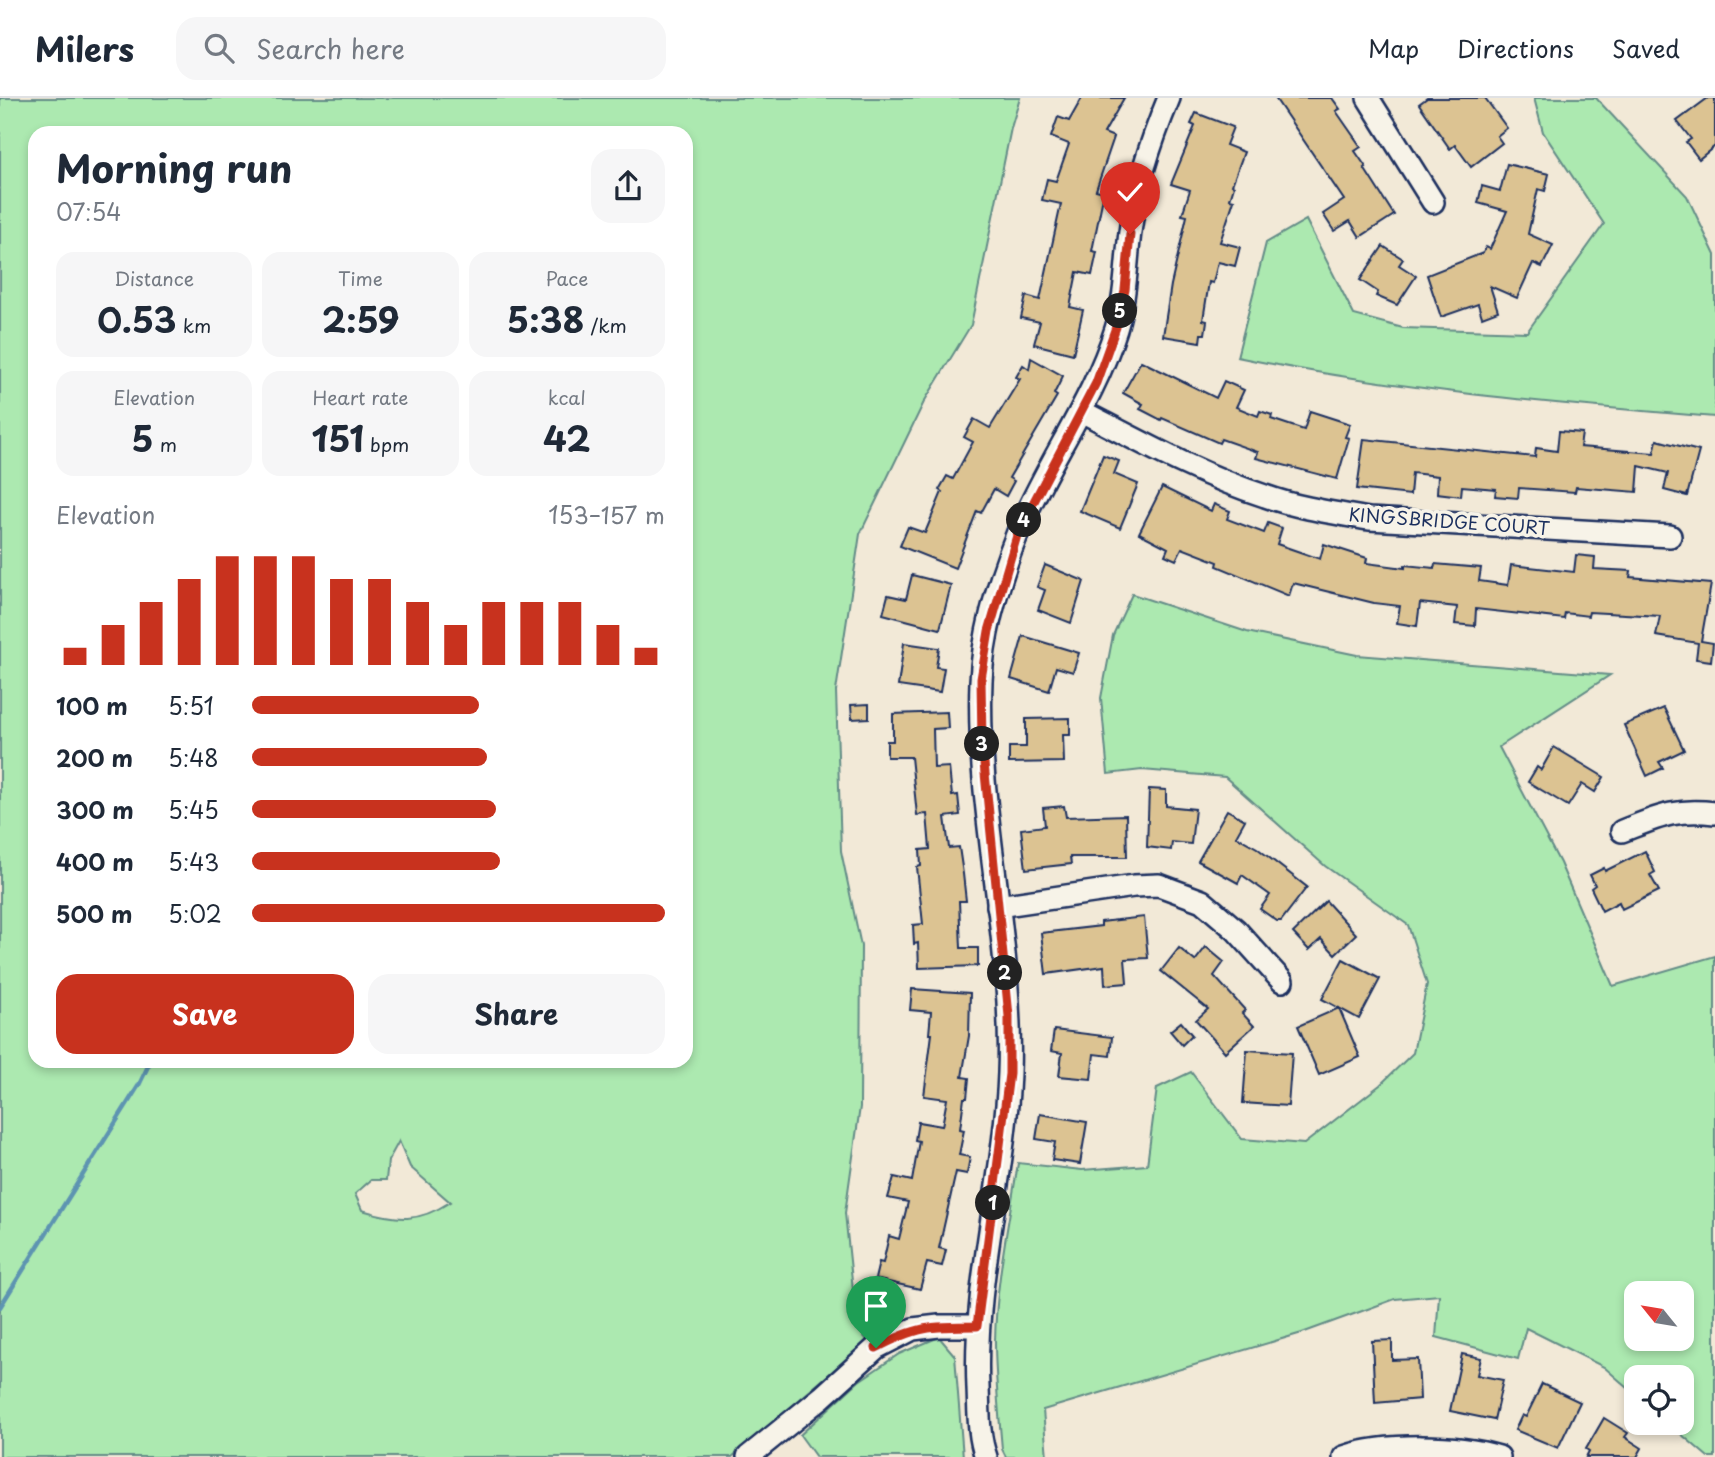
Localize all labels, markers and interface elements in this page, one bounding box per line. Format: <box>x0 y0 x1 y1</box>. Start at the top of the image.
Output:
search box <box>176 17 666 80</box>
text: Milers <box>35 23 134 73</box>
icon: search <box>200 29 238 67</box>
text: Search here <box>256 29 405 68</box>
text: Map <box>1368 30 1419 66</box>
text: Directions <box>1457 30 1574 66</box>
text: Saved <box>1612 30 1680 66</box>
text: Morning run <box>56 139 292 196</box>
button: share <box>591 149 665 223</box>
pin <box>1100 162 1160 234</box>
icon: check <box>1111 173 1149 211</box>
text: 07:54 <box>56 194 121 229</box>
text: Distance <box>114 264 194 292</box>
text: Time <box>338 264 383 292</box>
text: Pace <box>545 264 588 292</box>
text: 0.53 <box>97 292 176 345</box>
text: 2:59 <box>322 292 399 345</box>
text: 5:38 <box>507 292 584 345</box>
pin: 5 <box>1102 294 1138 328</box>
text: 5 <box>1113 296 1126 324</box>
text: km <box>176 311 211 339</box>
text: /km <box>584 311 627 339</box>
text: Elevation <box>113 383 195 411</box>
text: Heart rate <box>313 383 408 411</box>
text: kcal <box>548 383 586 411</box>
text: 5 <box>131 411 154 464</box>
text: 151 <box>312 411 364 464</box>
text: 42 <box>543 411 591 464</box>
text: m <box>154 430 177 458</box>
text: bpm <box>364 430 409 458</box>
text: Elevation <box>56 497 155 532</box>
text: 153–157 m <box>548 497 665 532</box>
street label: KINGSBRIDGE COURT <box>1347 500 1551 541</box>
pin: 4 <box>1006 502 1042 538</box>
text: 4 <box>1017 505 1030 533</box>
text: 100 m <box>56 688 128 723</box>
text: 5:51 <box>168 688 214 723</box>
pin: 3 <box>964 726 1000 762</box>
text: 3 <box>975 729 988 757</box>
text: 200 m <box>56 740 133 775</box>
text: 5:48 <box>168 740 219 775</box>
text: 300 m <box>56 792 134 827</box>
text: 5:45 <box>168 792 219 827</box>
text: 400 m <box>56 844 134 879</box>
text: 5:43 <box>168 844 219 879</box>
text: 500 m <box>56 896 133 931</box>
text: 5:02 <box>168 896 222 931</box>
pin: 2 <box>988 956 1023 990</box>
text: 2 <box>998 958 1011 986</box>
button: Save <box>56 974 354 1054</box>
button: Share <box>368 974 665 1054</box>
pin: 1 <box>976 1186 1010 1220</box>
text: 1 <box>988 1188 997 1216</box>
pin <box>846 1276 906 1348</box>
north arrow <box>1624 1281 1694 1351</box>
map controls <box>1624 1281 1694 1435</box>
icon: arrive <box>857 1287 895 1325</box>
button: locate <box>1624 1365 1694 1435</box>

